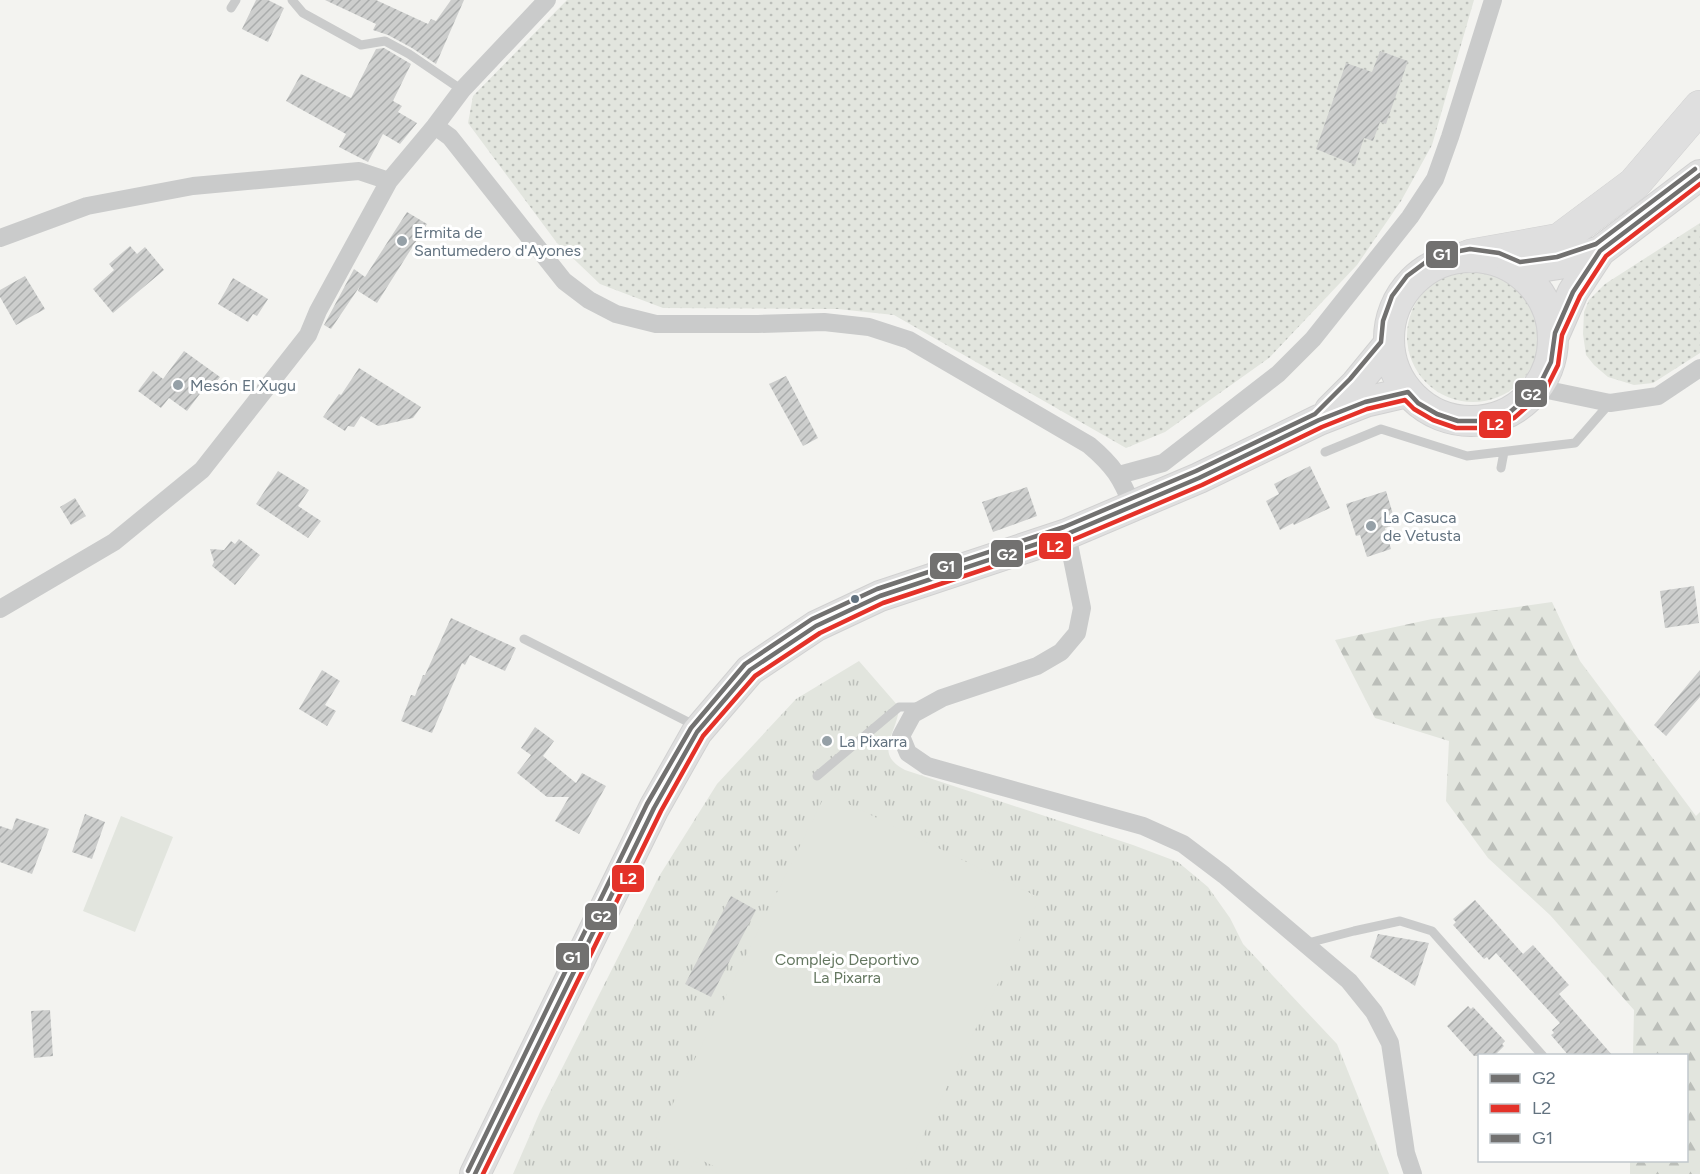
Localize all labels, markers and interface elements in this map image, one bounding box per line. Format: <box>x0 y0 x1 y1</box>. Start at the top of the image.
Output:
place label: Ermita de Santumedero d'Ayones <box>414 223 581 260</box>
marker: Ermita de Santumedero d'Ayones <box>395 234 409 248</box>
line badge: G1 <box>1425 240 1459 269</box>
text: G1 <box>1433 245 1451 264</box>
place label: Mesón El Xugu <box>190 376 296 395</box>
marker: Mesón El Xugu <box>171 378 185 392</box>
line badge: G2 <box>1514 379 1548 408</box>
text: G2 <box>1520 385 1542 404</box>
line badge: L2 <box>1478 410 1512 439</box>
text: L2 <box>1486 415 1504 434</box>
place label: La Casuca de Vetusta <box>1383 508 1461 545</box>
marker: La Casuca de Vetusta <box>1364 519 1378 533</box>
line badge: L2 <box>1038 532 1072 560</box>
text: L2 <box>1046 537 1064 556</box>
line badge: G2 <box>990 539 1024 568</box>
text: G2 <box>996 545 1018 564</box>
line badge: G1 <box>929 552 963 580</box>
text: G1 <box>937 557 955 576</box>
unlabelled marker <box>849 593 861 605</box>
place label: La Pixarra <box>839 732 907 751</box>
marker: La Pixarra <box>820 734 834 748</box>
line badge: L2 <box>611 864 645 893</box>
text: L2 <box>619 869 637 888</box>
line badge: G2 <box>584 902 618 931</box>
text: G2 <box>590 907 612 926</box>
line badge: G1 <box>555 942 590 971</box>
text: G1 <box>563 948 581 967</box>
park label: Complejo Deportivo La Pixarra <box>775 950 919 987</box>
legend <box>1478 1054 1688 1162</box>
text: G2 <box>1532 1067 1556 1089</box>
text: L2 <box>1532 1097 1551 1119</box>
text: G1 <box>1532 1127 1553 1149</box>

